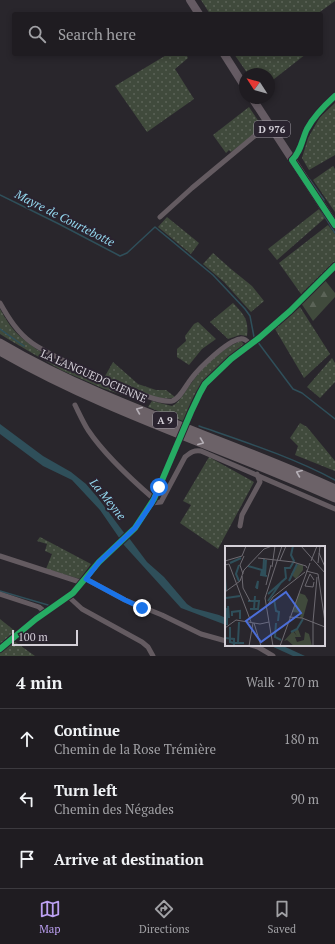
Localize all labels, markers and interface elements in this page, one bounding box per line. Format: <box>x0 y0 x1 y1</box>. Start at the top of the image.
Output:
search box <box>12 12 323 56</box>
icon: search <box>26 23 48 45</box>
text: Search here <box>58 24 136 44</box>
north arrow <box>239 68 275 104</box>
road number: D 976 <box>254 121 290 137</box>
water label: Mayre de Courtebotte <box>12 186 118 250</box>
street label: LA LANGUEDOCIENNE <box>39 346 149 406</box>
one-way arrow <box>136 406 143 414</box>
road number: A 9 <box>153 412 177 428</box>
one-way arrow <box>198 438 205 446</box>
one-way arrow <box>296 470 303 478</box>
water label: La Meyne <box>86 474 130 523</box>
route start <box>150 478 168 496</box>
inset map <box>225 546 325 646</box>
route end <box>133 599 151 617</box>
scale bar <box>12 628 78 647</box>
text: 100 m <box>18 630 48 644</box>
text: 4 min <box>16 671 63 694</box>
text: Walk · 270 m <box>246 673 319 691</box>
text: Continue <box>54 720 120 740</box>
icon: ahead <box>16 728 38 750</box>
text: 180 m <box>284 730 319 748</box>
text: Chemin de la Rose Trémière <box>54 740 216 758</box>
text: Turn left <box>54 780 118 800</box>
icon: left <box>16 788 38 810</box>
text: 90 m <box>291 790 319 808</box>
text: Chemin des Négades <box>54 800 174 818</box>
icon: arrive <box>16 848 38 870</box>
text: Arrive at destination <box>54 849 204 869</box>
tab: Map <box>39 898 61 936</box>
tab: Directions <box>139 898 190 936</box>
tab: Saved <box>268 898 296 936</box>

